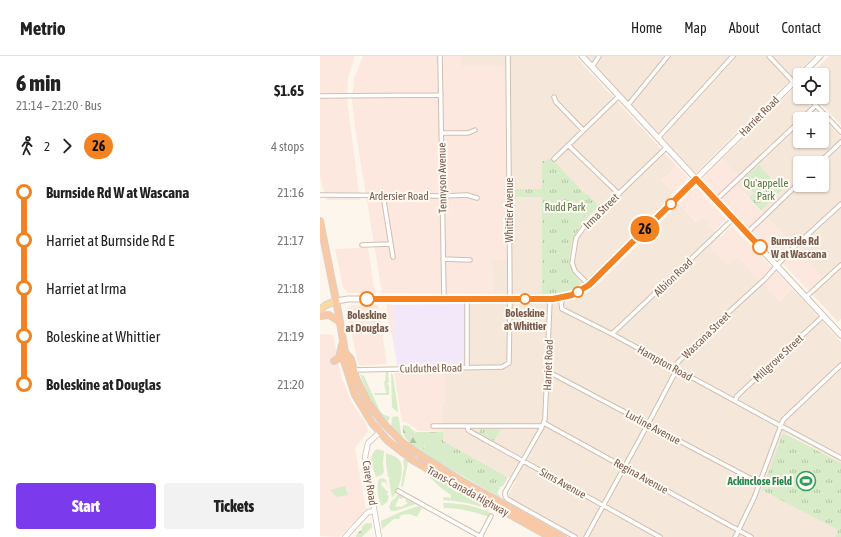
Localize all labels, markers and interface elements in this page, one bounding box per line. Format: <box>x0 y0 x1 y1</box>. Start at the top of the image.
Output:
text: Metrio <box>20 17 66 39</box>
text: Home <box>631 20 662 36</box>
text: Map <box>684 20 707 36</box>
text: About <box>729 20 760 36</box>
text: Contact <box>782 20 821 36</box>
map controls <box>793 68 829 192</box>
button: locate <box>793 68 829 104</box>
text: 6 min <box>16 70 61 96</box>
text: $1.65 <box>274 82 304 99</box>
street label: Harriet Road <box>737 94 781 138</box>
text: 21:14 – 21:20 · Bus <box>16 98 102 113</box>
button: + <box>793 112 829 148</box>
icon: walk <box>16 135 38 157</box>
icon: forward <box>56 135 78 157</box>
text: 26 <box>92 138 105 154</box>
text: 2 <box>44 139 50 154</box>
text: 4 stops <box>271 139 304 154</box>
street label: Tennyson Avenue <box>435 143 449 213</box>
button: − <box>793 156 829 192</box>
park label: Qu'appelle Park <box>744 177 788 202</box>
street label: Whittier Avenue <box>503 178 515 242</box>
text: Burnside Rd W at Wascana <box>46 184 189 201</box>
text: 21:16 <box>277 185 304 200</box>
street label: Ardersier Road <box>369 190 429 202</box>
street label: Irma Street <box>581 191 621 231</box>
unlabelled marker <box>665 198 677 210</box>
park label: Rudd Park <box>544 201 586 213</box>
line badge: 26 <box>627 216 663 242</box>
text: 26 <box>638 221 652 237</box>
text: Harriet at Burnside Rd E <box>46 232 174 249</box>
text: 21:17 <box>277 233 304 248</box>
place label: Burnside Rd W at Wascana <box>770 235 827 260</box>
marker: Burnside Rd W at Wascana <box>752 239 768 255</box>
street label: Albion Road <box>651 256 695 298</box>
text: Harriet at Irma <box>46 280 127 297</box>
text: 21:18 <box>277 281 304 296</box>
unlabelled marker <box>572 286 584 298</box>
marker: Boleskine at Douglas <box>359 291 375 307</box>
marker: Boleskine at Whittier <box>519 293 531 305</box>
place label: Boleskine at Whittier <box>504 307 547 332</box>
place label: Boleskine at Douglas <box>345 309 389 334</box>
street label: Wascana Street <box>680 309 732 361</box>
text: Boleskine at Whittier <box>46 328 160 345</box>
text: 21:19 <box>277 329 304 344</box>
street label: Millgrove Street <box>751 332 805 384</box>
street label: Harriet Road <box>541 339 555 391</box>
street label: Hampton Road <box>636 343 694 383</box>
street label: Culduthel Road <box>400 361 462 375</box>
text: Boleskine at Douglas <box>46 376 161 393</box>
text: 21:20 <box>277 377 304 392</box>
street label: Lurline Avenue <box>623 407 683 447</box>
street label: Regina Avenue <box>612 456 670 496</box>
street label: Carey Road <box>361 460 379 506</box>
street label: Trans-Canada Highway <box>425 464 511 519</box>
street label: Sims Avenue <box>538 465 588 501</box>
sports icon: Ackinclose Field <box>795 470 817 492</box>
place label: Ackinclose Field <box>726 475 792 487</box>
button: Start <box>16 483 156 529</box>
button: Tickets <box>164 483 304 529</box>

